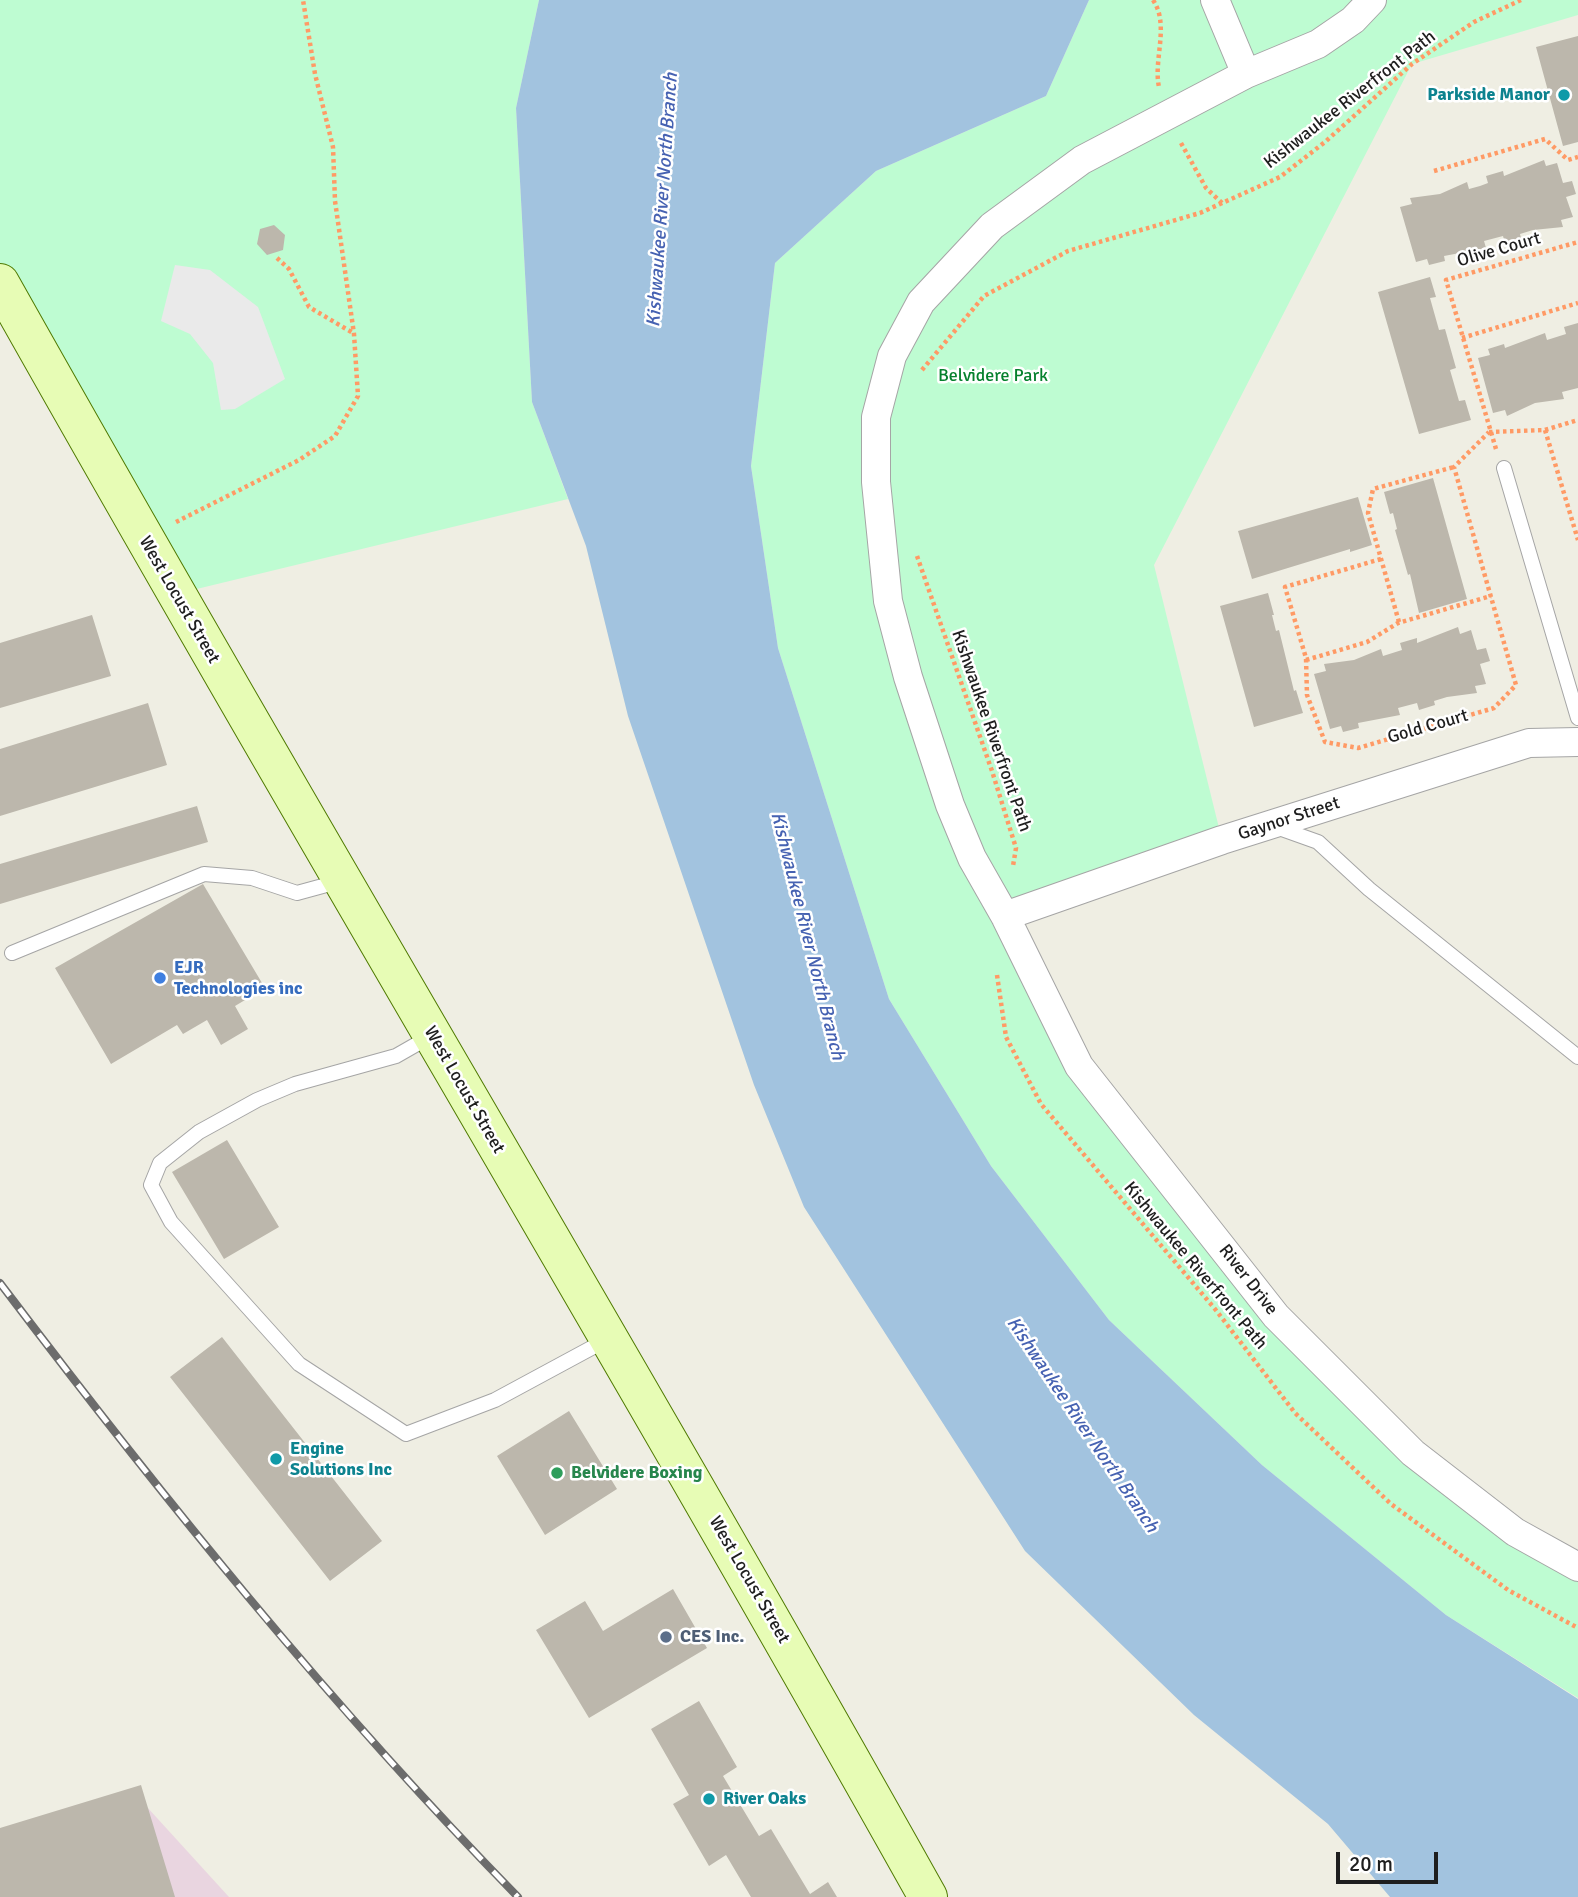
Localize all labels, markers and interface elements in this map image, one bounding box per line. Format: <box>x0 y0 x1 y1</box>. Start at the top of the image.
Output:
street label: Kishwaukee Riverfront Path <box>1260 26 1440 174</box>
water label: Kishwaukee River North Branch <box>643 72 683 328</box>
place label: Parkside Manor <box>1427 84 1550 106</box>
marker: Parkside Manor <box>1556 87 1572 103</box>
street label: Olive Court <box>1455 228 1543 272</box>
park label: Belvidere Park <box>938 365 1048 387</box>
street label: West Locust Street <box>134 533 224 667</box>
street label: Kishwaukee Riverfront Path <box>946 627 1036 835</box>
street label: Gold Court <box>1385 705 1471 749</box>
street label: Gaynor Street <box>1235 792 1343 846</box>
water label: Kishwaukee River North Branch <box>765 810 849 1062</box>
place label: EJR Technologies inc <box>174 957 303 1000</box>
marker: EJR Technologies inc <box>152 970 168 986</box>
street label: West Locust Street <box>419 1023 509 1157</box>
street label: Kishwaukee Riverfront Path <box>1119 1178 1271 1354</box>
street label: River Drive <box>1214 1241 1282 1319</box>
water label: Kishwaukee River North Branch <box>1001 1313 1163 1537</box>
place label: Engine Solutions Inc <box>290 1438 392 1480</box>
marker: Engine Solutions Inc <box>268 1451 284 1467</box>
place label: Belvidere Boxing <box>571 1462 702 1484</box>
marker: Belvidere Boxing <box>549 1465 565 1481</box>
street label: West Locust Street <box>704 1513 794 1647</box>
place label: CES Inc. <box>680 1626 744 1648</box>
marker: CES Inc. <box>658 1629 674 1645</box>
place label: River Oaks <box>723 1788 806 1810</box>
marker: River Oaks <box>701 1791 717 1807</box>
scale bar <box>1340 1838 1442 1882</box>
text: 20 m <box>1349 1851 1393 1877</box>

